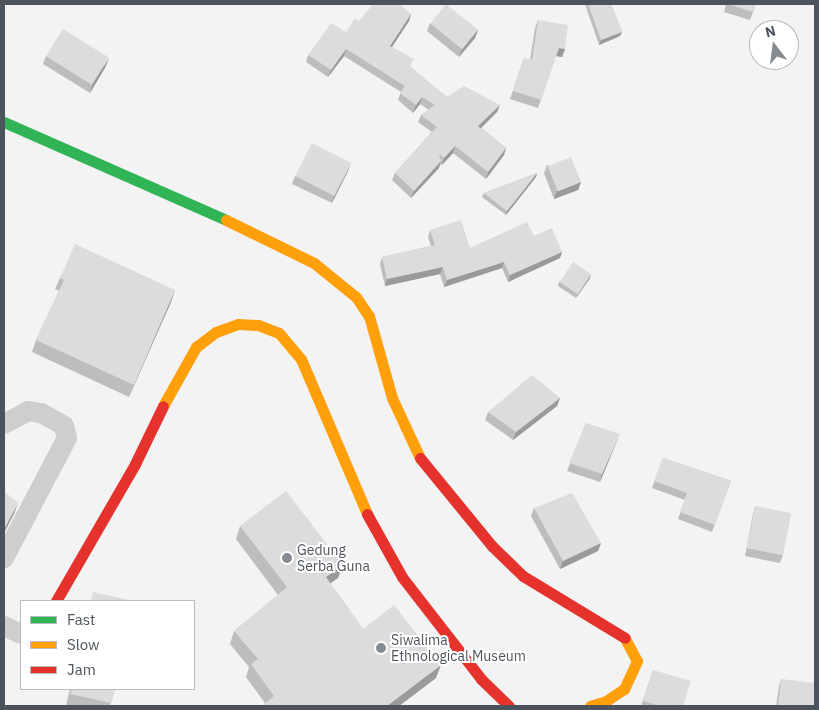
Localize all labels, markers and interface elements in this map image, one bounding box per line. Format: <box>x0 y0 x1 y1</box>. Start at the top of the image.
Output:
north arrow <box>749 20 799 70</box>
text: N <box>763 21 778 41</box>
place label: Gedung Serba Guna <box>297 542 370 574</box>
marker: Gedung Serba Guna <box>281 552 293 564</box>
legend <box>20 600 195 690</box>
text: Fast <box>67 610 95 629</box>
place label: Siwalima Ethnological Museum <box>391 632 526 664</box>
text: Slow <box>67 635 100 654</box>
marker: Siwalima Ethnological Museum <box>375 642 387 654</box>
text: Jam <box>67 660 96 679</box>

